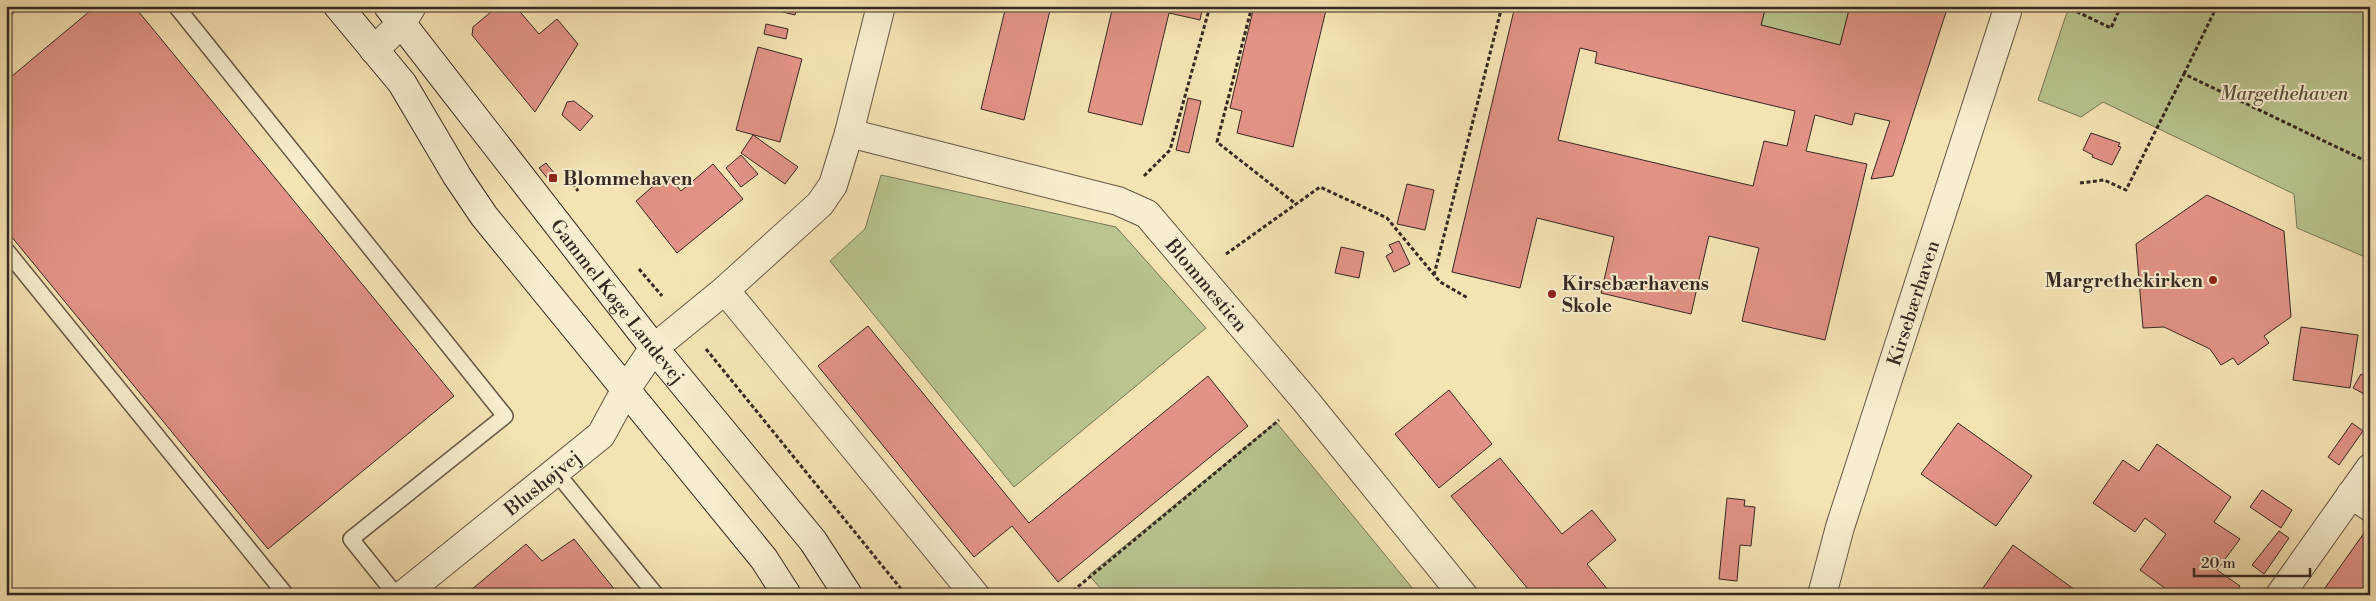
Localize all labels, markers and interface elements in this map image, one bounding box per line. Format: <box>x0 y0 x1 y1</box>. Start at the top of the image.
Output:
park label: Margethehaven <box>2220 82 2349 106</box>
place label: Blommehaven <box>563 167 693 191</box>
marker: Blommehaven <box>547 172 559 184</box>
street label: Gammel Køge Landevej <box>545 214 689 389</box>
street label: Blommestien <box>1159 233 1253 337</box>
street label: Kirsebærhaven <box>1882 237 1945 369</box>
place label: Margrethekirken <box>2045 269 2203 293</box>
place label: Kirsebærhavens Skole <box>1562 272 1709 318</box>
marker: Margrethekirken <box>2207 274 2219 286</box>
marker: Kirsebærhavens Skole <box>1546 288 1558 300</box>
street label: Blushøjvej <box>499 445 586 522</box>
scale bar <box>2194 546 2310 578</box>
text: 20 m <box>2201 554 2236 573</box>

